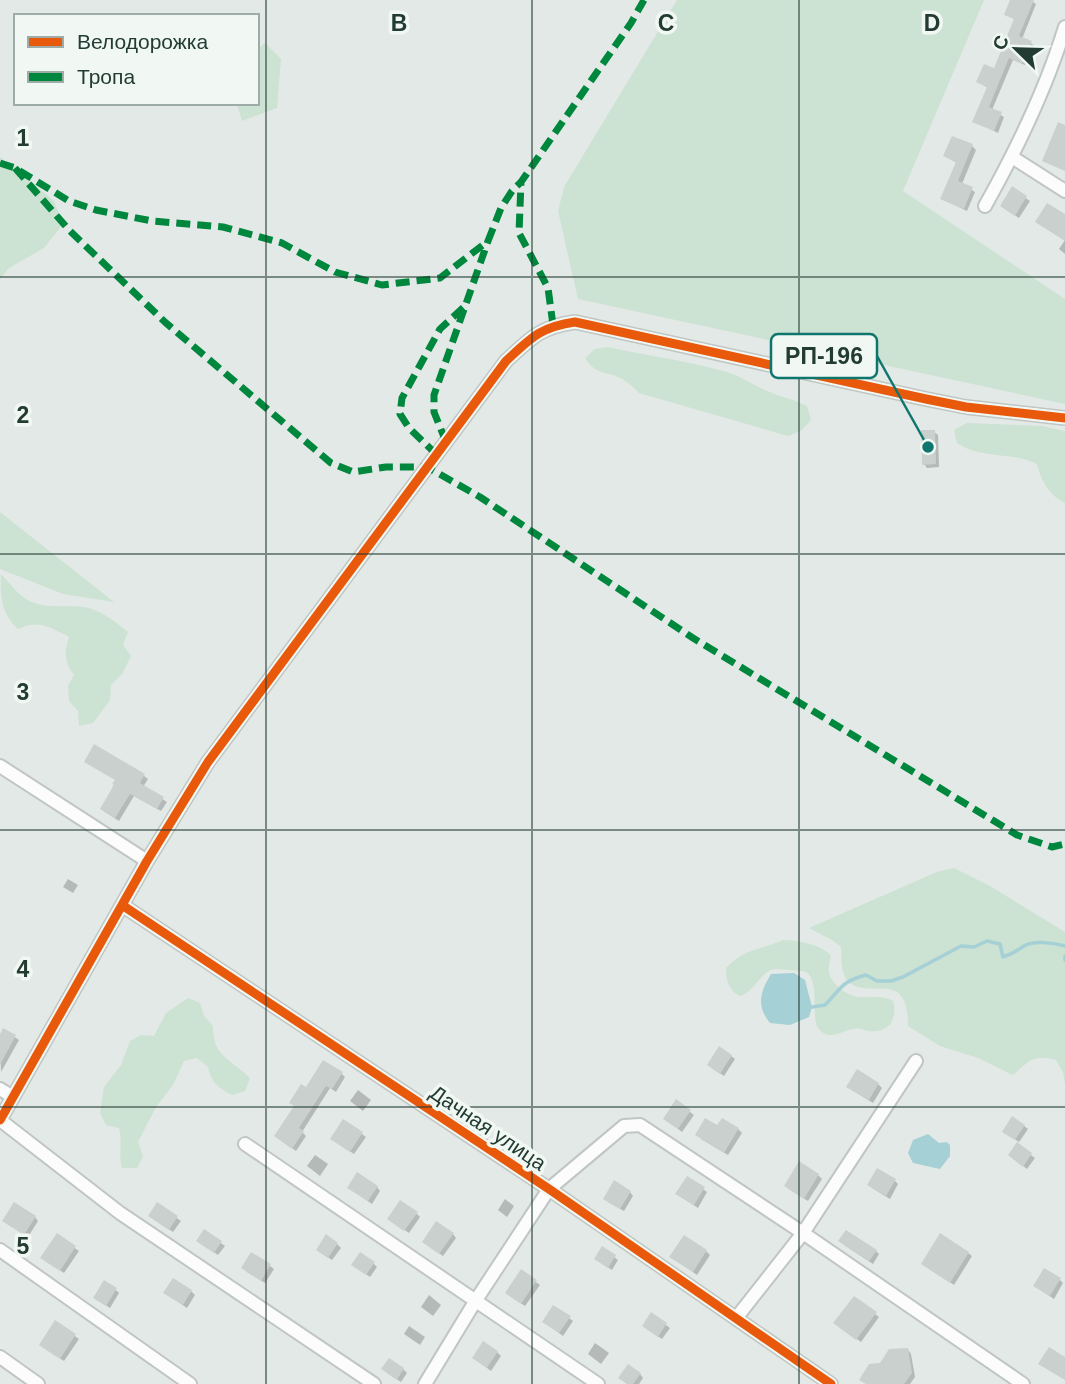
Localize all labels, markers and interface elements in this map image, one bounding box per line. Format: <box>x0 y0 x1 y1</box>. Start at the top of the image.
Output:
text: B <box>391 10 407 36</box>
text: C <box>658 10 674 36</box>
text: D <box>924 10 940 36</box>
legend <box>14 14 259 105</box>
north arrow <box>981 14 1051 84</box>
text: Велодорожка <box>77 30 208 53</box>
text: С <box>988 32 1013 53</box>
text: Тропа <box>77 65 135 88</box>
text: 1 <box>17 125 30 151</box>
callout: РП-196 <box>771 334 877 378</box>
text: РП-196 <box>785 343 863 369</box>
text: 2 <box>17 402 29 428</box>
text: 3 <box>17 679 29 705</box>
text: 4 <box>17 956 30 982</box>
street label: Дачная улица <box>426 1080 551 1175</box>
text: 5 <box>17 1233 30 1259</box>

